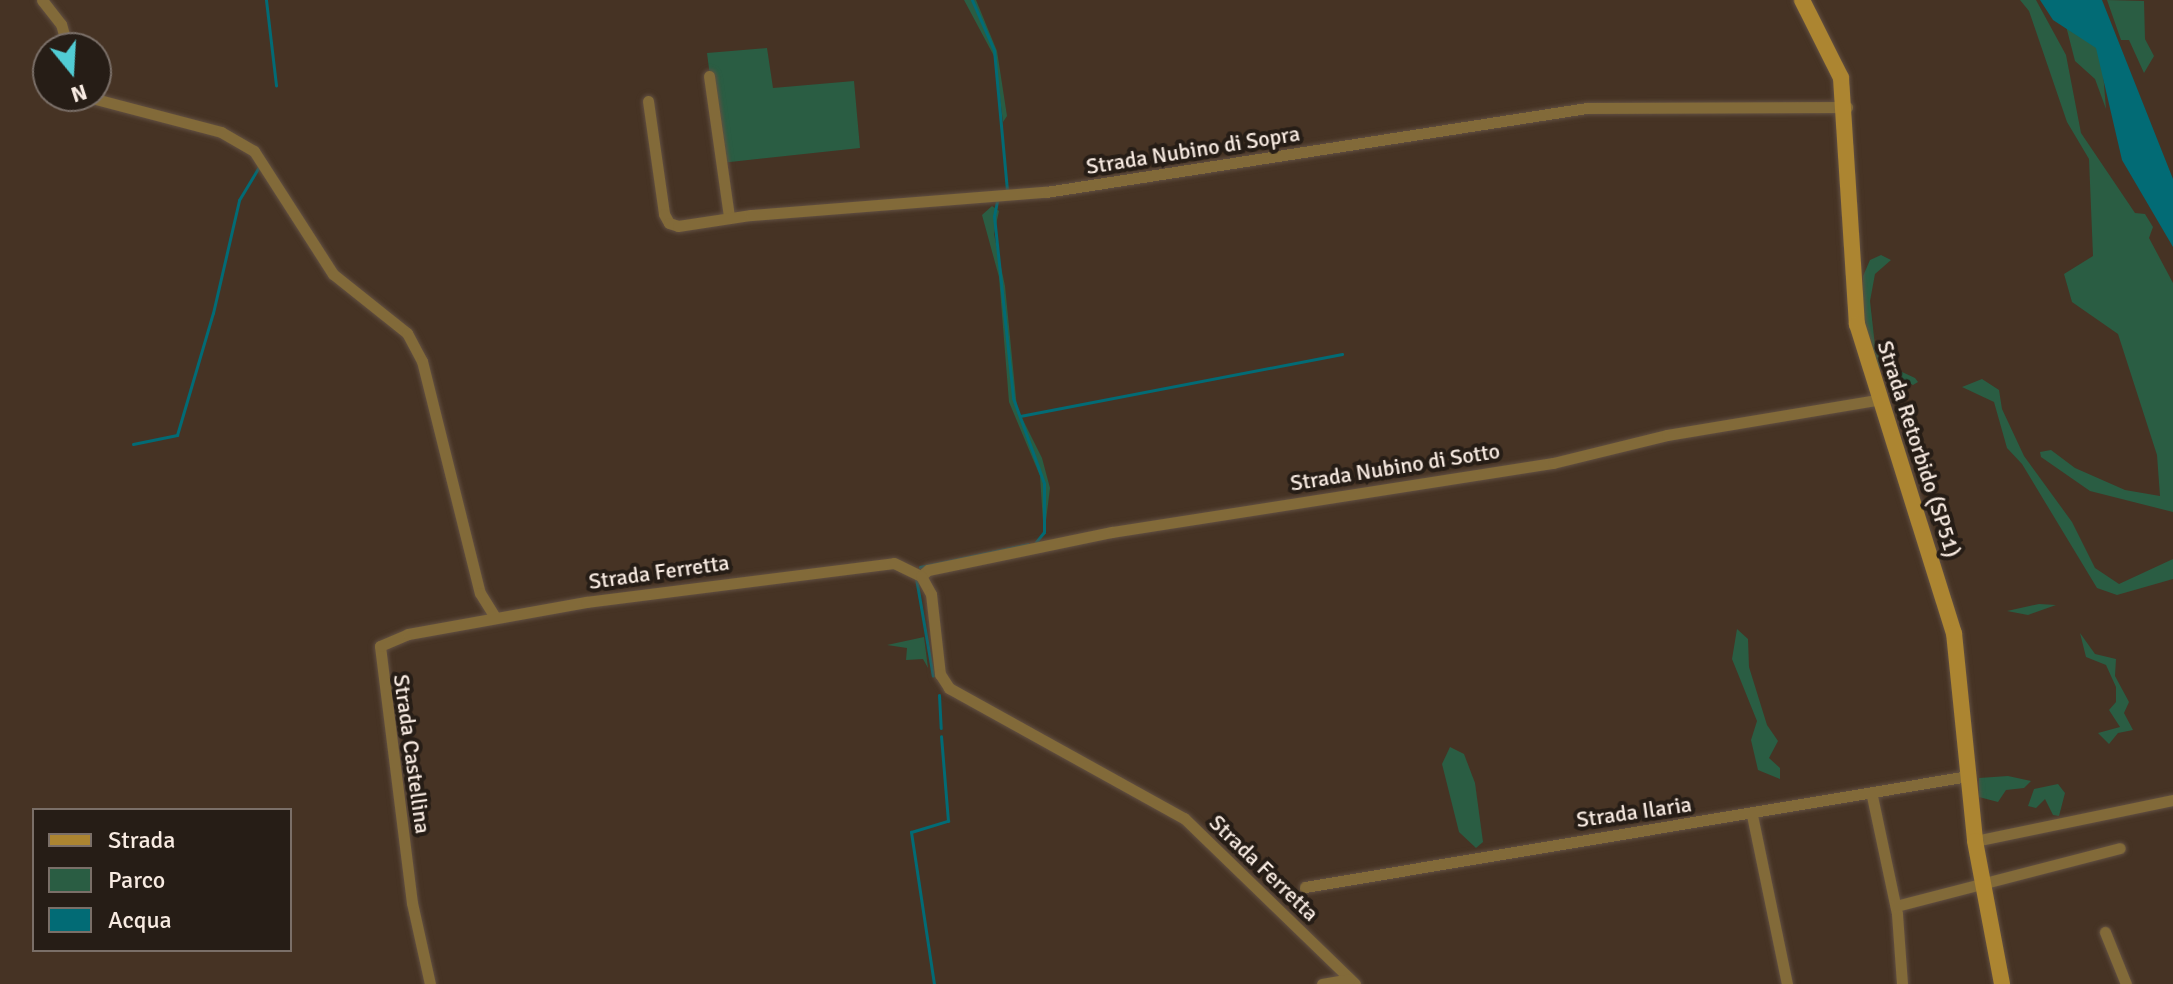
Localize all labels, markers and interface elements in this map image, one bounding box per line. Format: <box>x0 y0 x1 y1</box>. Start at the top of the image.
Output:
north arrow <box>32 32 112 112</box>
text: N <box>67 78 90 109</box>
street label: Strada Nubino di Sopra <box>1084 120 1302 180</box>
street label: Strada Retorbido (SP51) <box>1872 337 1966 561</box>
street label: Strada Nubino di Sotto <box>1288 437 1502 497</box>
street label: Strada Ferretta <box>587 549 731 595</box>
street label: Strada Castellina <box>388 673 436 835</box>
street label: Strada Ilaria <box>1575 791 1693 833</box>
legend <box>32 808 292 952</box>
street label: Strada Ferretta <box>1204 809 1324 927</box>
text: Strada <box>108 825 175 855</box>
text: Parco <box>108 865 165 895</box>
text: Acqua <box>108 905 172 935</box>

